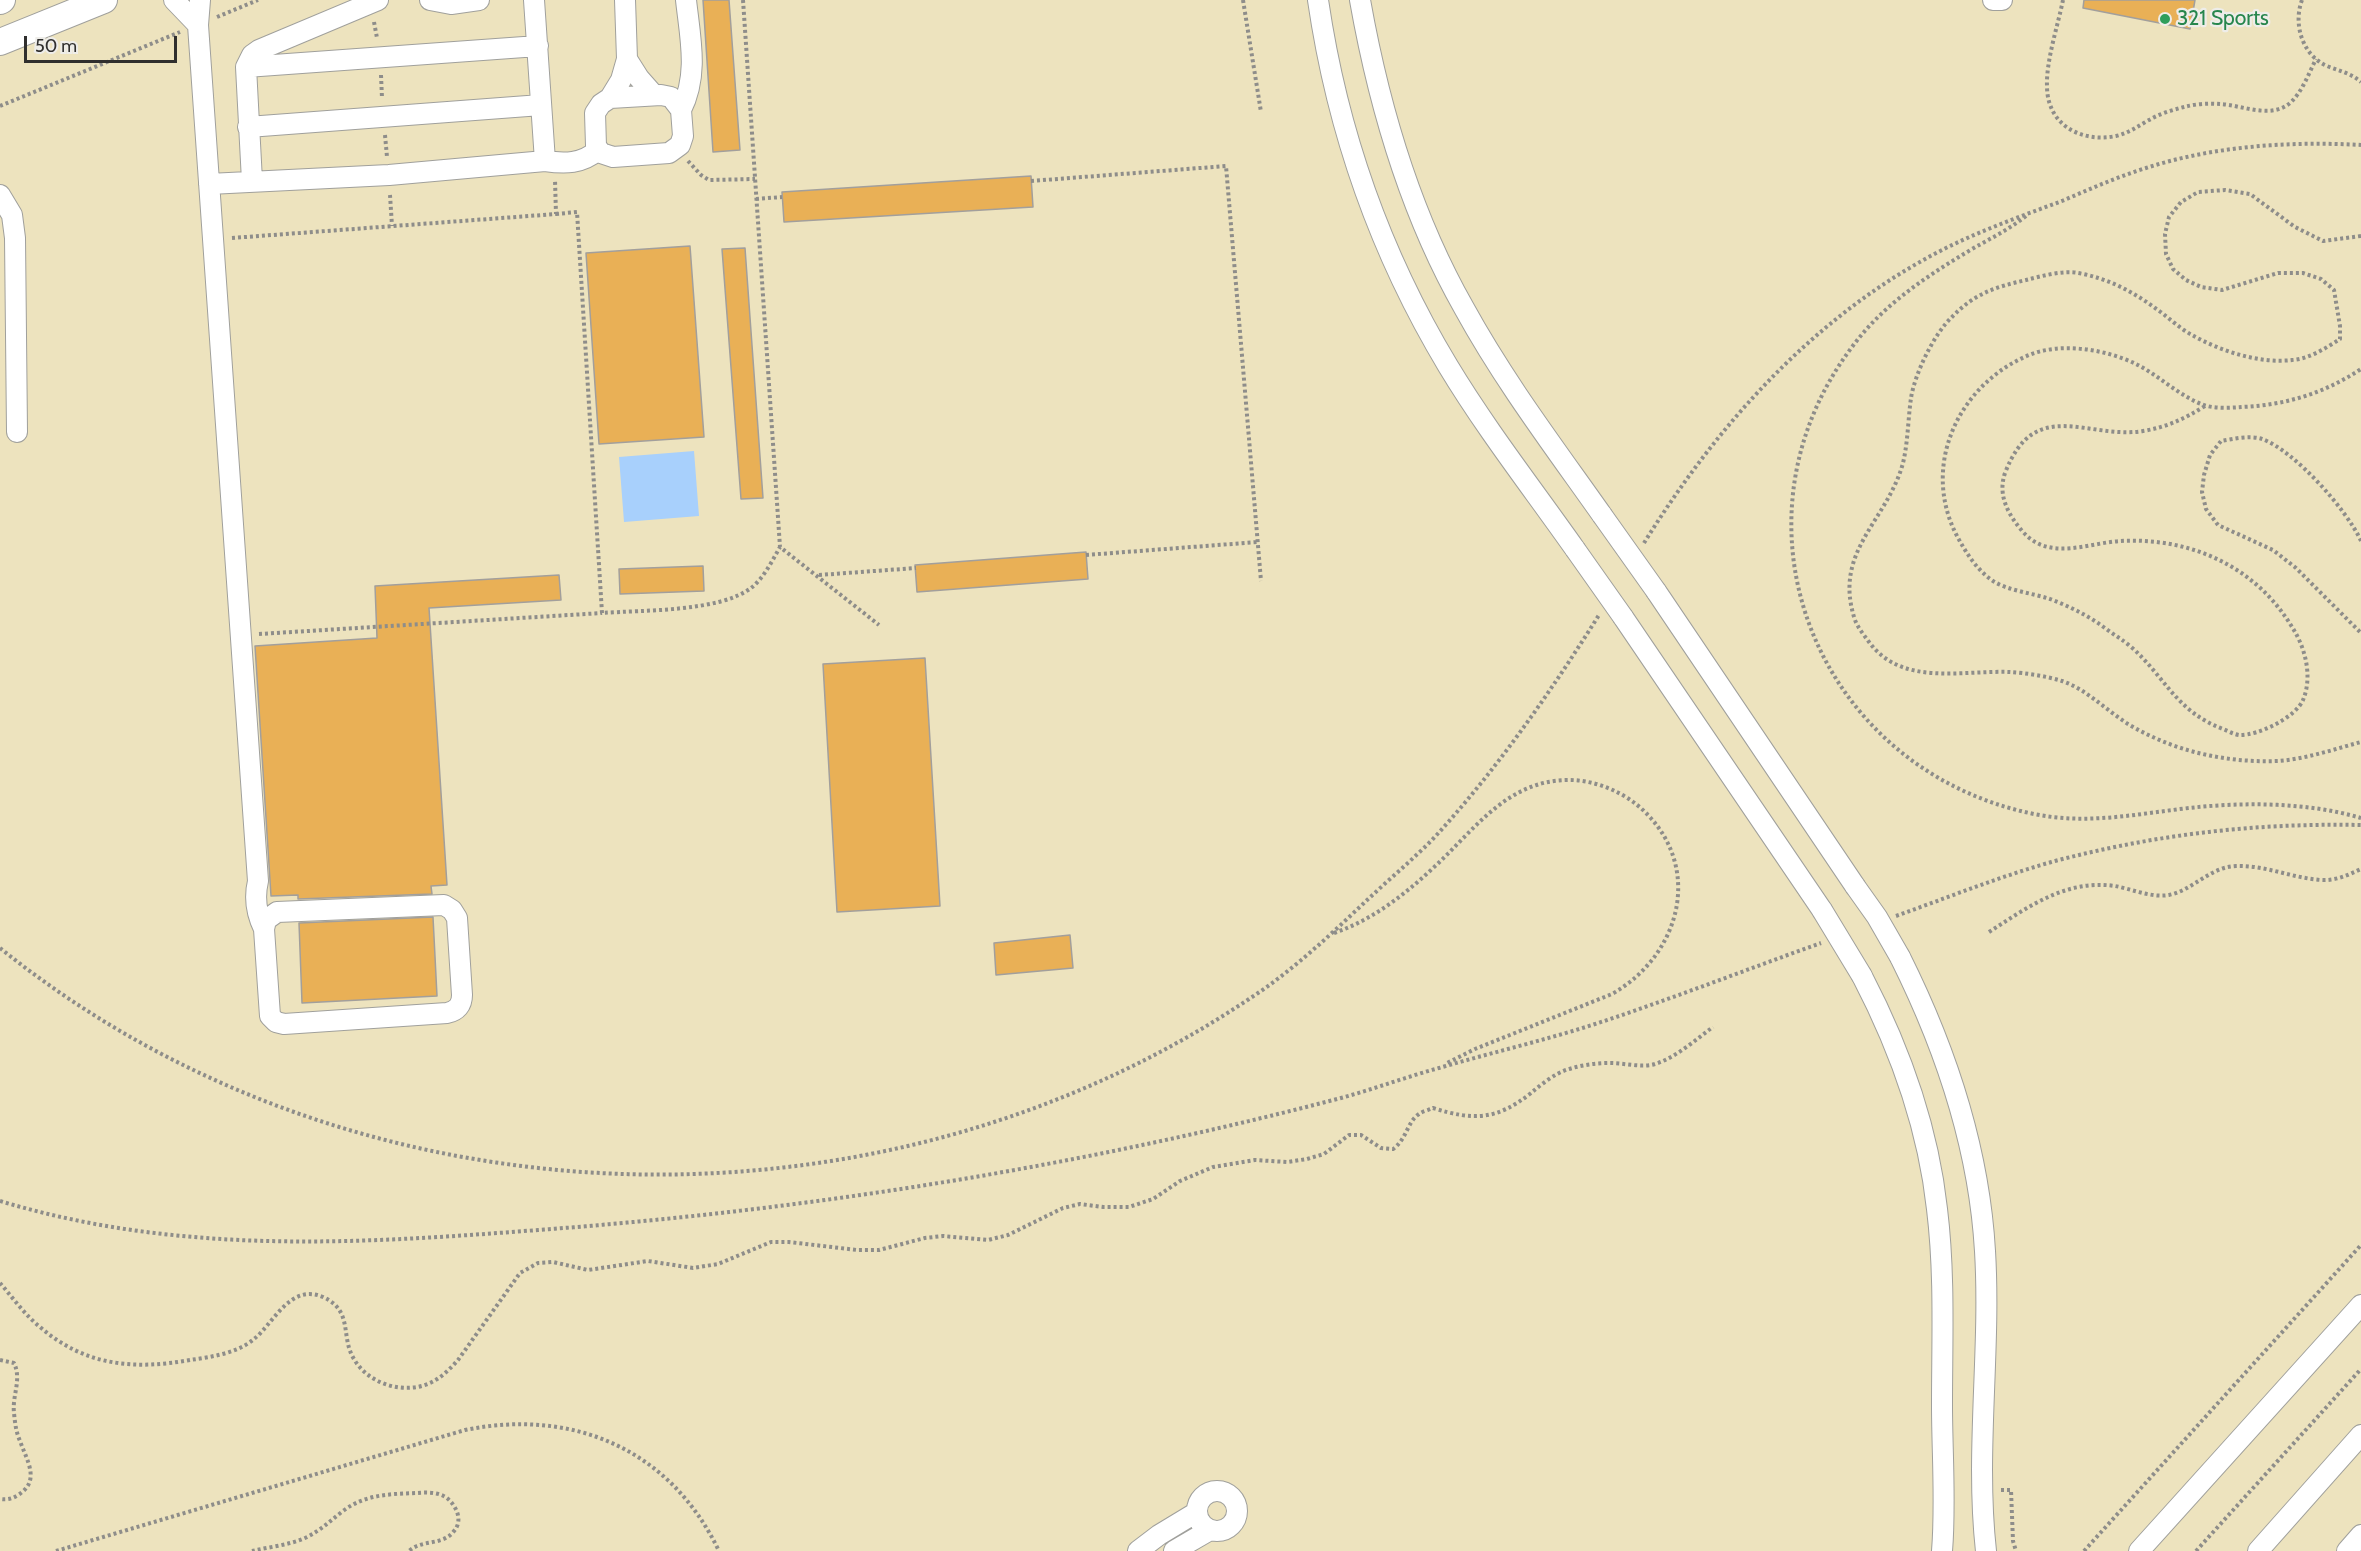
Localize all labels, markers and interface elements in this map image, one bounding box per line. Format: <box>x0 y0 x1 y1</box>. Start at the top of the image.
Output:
place label: 321 Sports <box>2177 6 2269 32</box>
marker: 321 Sports <box>2158 12 2172 26</box>
scale bar <box>27 24 180 62</box>
text: 50 m <box>35 35 77 57</box>

